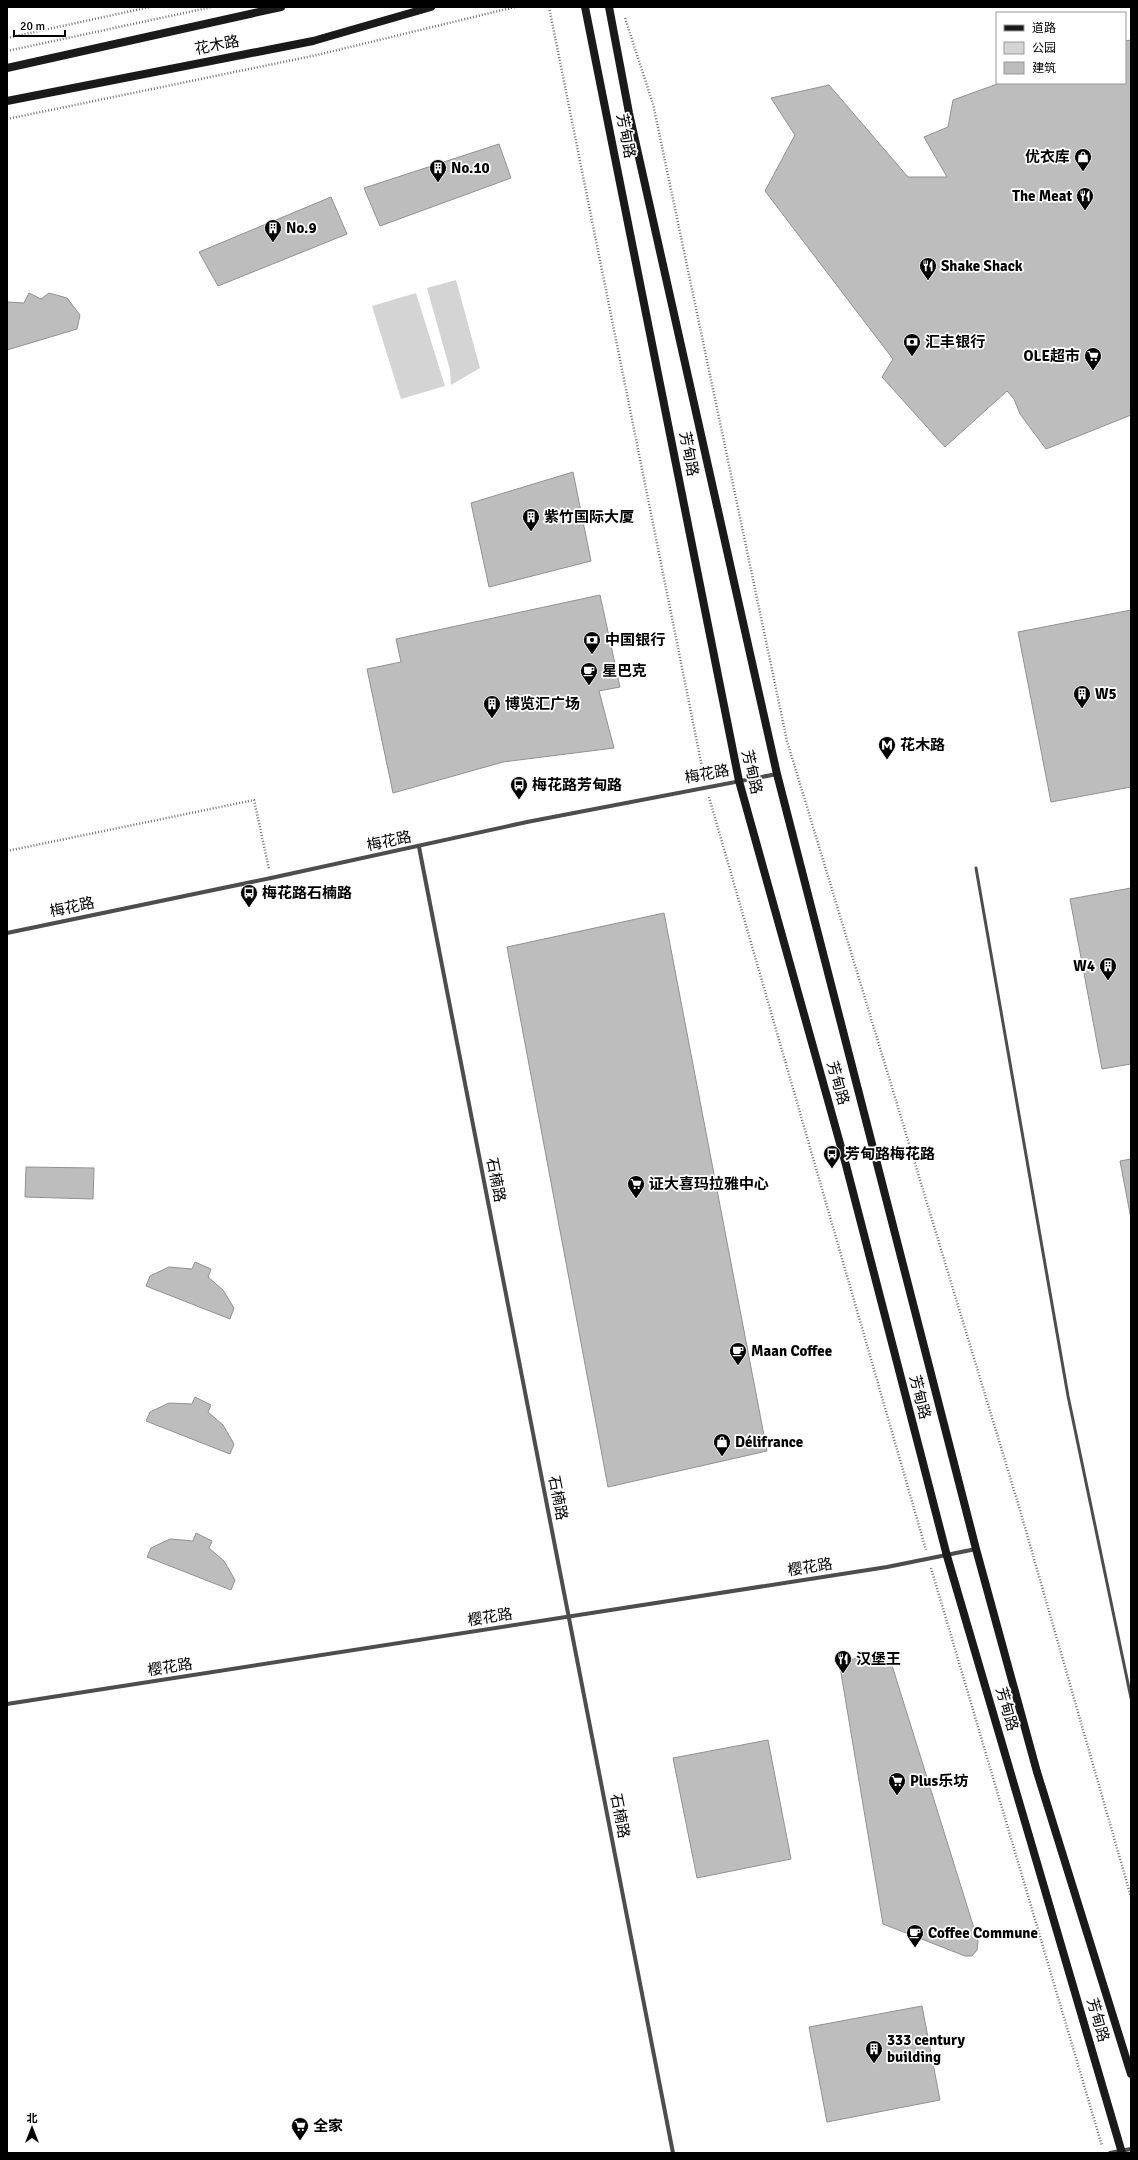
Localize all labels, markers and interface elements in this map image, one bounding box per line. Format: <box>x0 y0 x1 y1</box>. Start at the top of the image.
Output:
scale bar <box>14 12 65 38</box>
legend <box>996 12 1126 84</box>
text: 20 m <box>20 19 45 34</box>
text: 道路 <box>1032 21 1056 36</box>
street label: 花木路 <box>193 32 241 58</box>
text: 公园 <box>1032 41 1056 56</box>
text: 建筑 <box>1032 61 1056 76</box>
street label: 芳甸路 <box>613 112 639 160</box>
shop icon: 优衣库 <box>1073 147 1093 172</box>
place label: 优衣库 <box>1025 148 1070 166</box>
building icon: No.10 <box>428 158 448 183</box>
place label: No.10 <box>451 159 490 177</box>
restaurant icon: The Meat <box>1075 186 1095 211</box>
place label: The Meat <box>1012 187 1072 205</box>
building icon: No.9 <box>263 218 283 243</box>
place label: No.9 <box>286 219 317 237</box>
restaurant icon: Shake Shack <box>918 256 938 281</box>
place label: Shake Shack <box>941 257 1023 275</box>
bank icon: 汇丰银行 <box>902 332 922 357</box>
place label: 汇丰银行 <box>925 333 985 351</box>
supermarket icon: OLE超市 <box>1083 346 1103 371</box>
place label: OLE超市 <box>1024 347 1080 365</box>
street label: 芳甸路 <box>676 430 702 478</box>
building icon: 紫竹国际大厦 <box>521 507 541 532</box>
place label: 紫竹国际大厦 <box>544 508 634 526</box>
bank icon: 中国银行 <box>582 630 602 655</box>
place label: 中国银行 <box>605 631 665 649</box>
cafe icon: 星巴克 <box>579 661 599 686</box>
place label: 星巴克 <box>602 662 647 680</box>
building icon: W5 <box>1072 684 1092 709</box>
place label: W5 <box>1095 685 1117 703</box>
building icon: 博览汇广场 <box>482 694 502 719</box>
place label: 博览汇广场 <box>505 695 580 713</box>
metro station icon: 花木路 <box>877 735 897 760</box>
place label: 花木路 <box>900 736 945 754</box>
street label: 芳甸路 <box>738 748 766 796</box>
street label: 梅花路 <box>683 761 731 787</box>
bus stop icon: 梅花路芳甸路 <box>509 775 529 800</box>
place label: 梅花路芳甸路 <box>532 776 622 794</box>
street label: 梅花路 <box>365 828 413 854</box>
bus stop icon: 梅花路石楠路 <box>239 883 259 908</box>
place label: 梅花路石楠路 <box>262 884 352 902</box>
street label: 梅花路 <box>48 894 96 920</box>
building icon: W4 <box>1098 956 1118 981</box>
place label: W4 <box>1073 957 1095 975</box>
street label: 芳甸路 <box>823 1059 853 1107</box>
bus stop icon: 芳甸路梅花路 <box>822 1144 842 1169</box>
place label: 芳甸路梅花路 <box>845 1145 935 1163</box>
street label: 石楠路 <box>483 1156 509 1204</box>
supermarket icon: 证大喜玛拉雅中心 <box>626 1174 646 1199</box>
place label: 证大喜玛拉雅中心 <box>649 1175 769 1193</box>
cafe icon: Maan Coffee <box>728 1341 748 1366</box>
place label: Maan Coffee <box>751 1342 832 1360</box>
street label: 芳甸路 <box>906 1373 934 1421</box>
shop icon: Délifrance <box>712 1432 732 1457</box>
place label: Délifrance <box>735 1433 803 1451</box>
street label: 石楠路 <box>545 1474 571 1522</box>
street label: 樱花路 <box>786 1555 834 1579</box>
street label: 樱花路 <box>466 1605 514 1629</box>
restaurant icon: 汉堡王 <box>833 1649 853 1674</box>
place label: 汉堡王 <box>856 1650 901 1668</box>
street label: 樱花路 <box>146 1655 194 1679</box>
street label: 芳甸路 <box>992 1685 1022 1733</box>
supermarket icon: Plus乐坊 <box>887 1771 907 1796</box>
place label: Plus乐坊 <box>910 1772 968 1790</box>
street label: 石楠路 <box>607 1792 633 1840</box>
cafe icon: Coffee Commune <box>905 1923 925 1948</box>
place label: Coffee Commune <box>928 1924 1038 1942</box>
street label: 芳甸路 <box>1083 1996 1113 2044</box>
place label: 333 century building <box>887 2031 966 2066</box>
building icon: 333 century building <box>864 2039 884 2064</box>
north arrow <box>12 2108 52 2148</box>
text: 北 <box>27 2112 38 2125</box>
supermarket icon: 全家 <box>290 2116 310 2141</box>
place label: 全家 <box>313 2117 343 2135</box>

